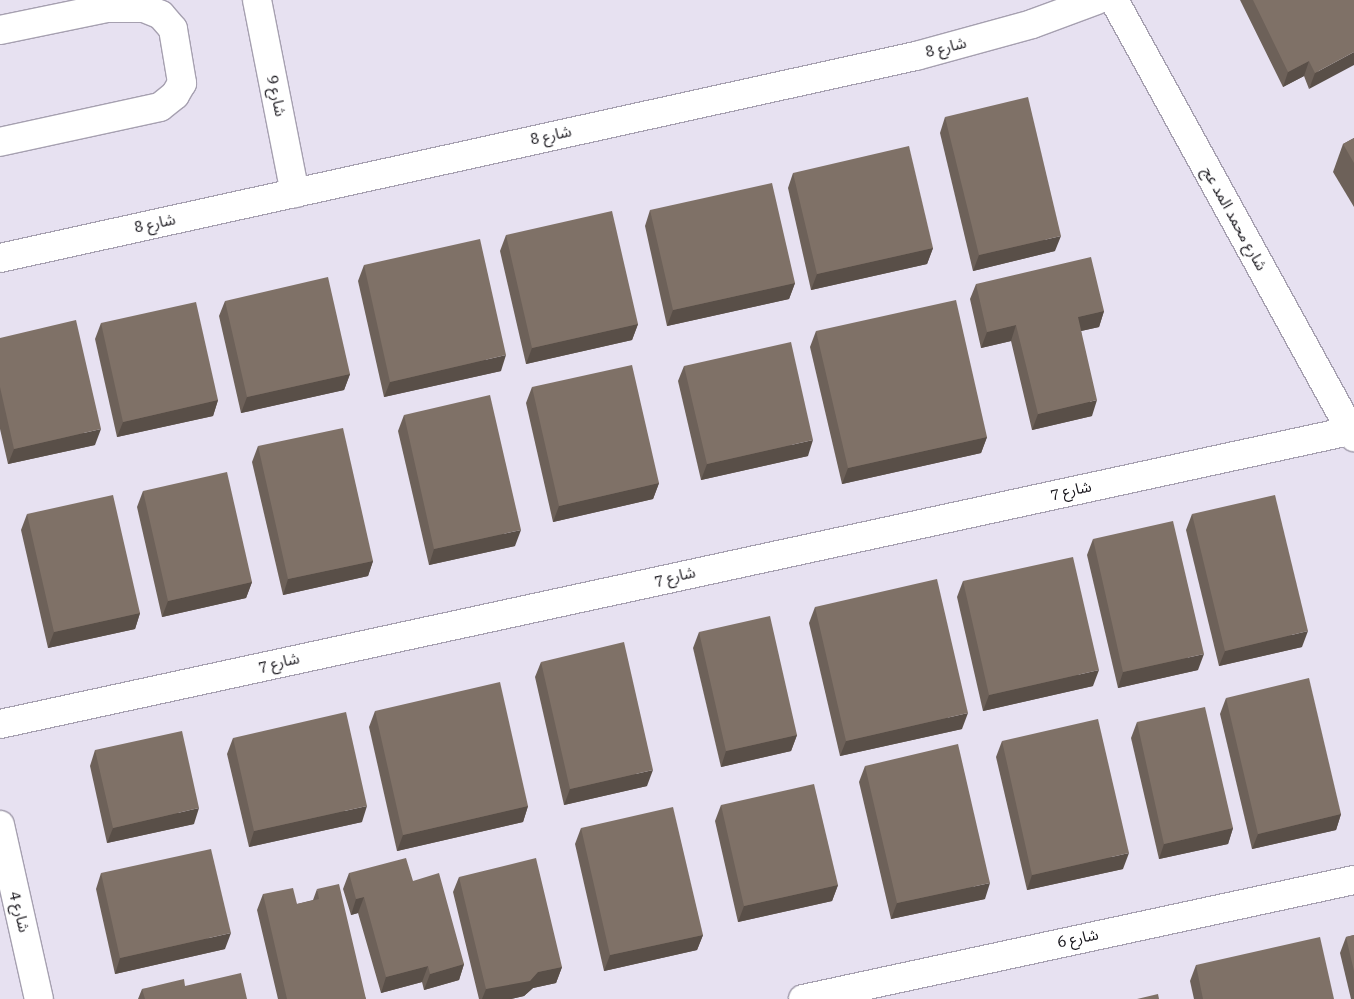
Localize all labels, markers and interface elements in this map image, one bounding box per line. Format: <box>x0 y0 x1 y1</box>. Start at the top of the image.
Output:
street label: شارع 8 <box>924 34 968 62</box>
street label: شارع 9 <box>263 74 289 118</box>
street label: شارع 8 <box>529 123 573 149</box>
street label: شارع محمد المد عج <box>1198 164 1270 274</box>
street label: شارع 8 <box>133 211 177 237</box>
street label: شارع 7 <box>1049 478 1093 504</box>
street label: شارع 7 <box>653 564 697 590</box>
street label: شارع 7 <box>257 650 301 676</box>
street label: شارع 4 <box>6 890 32 934</box>
street label: شارع 6 <box>1056 926 1100 952</box>

